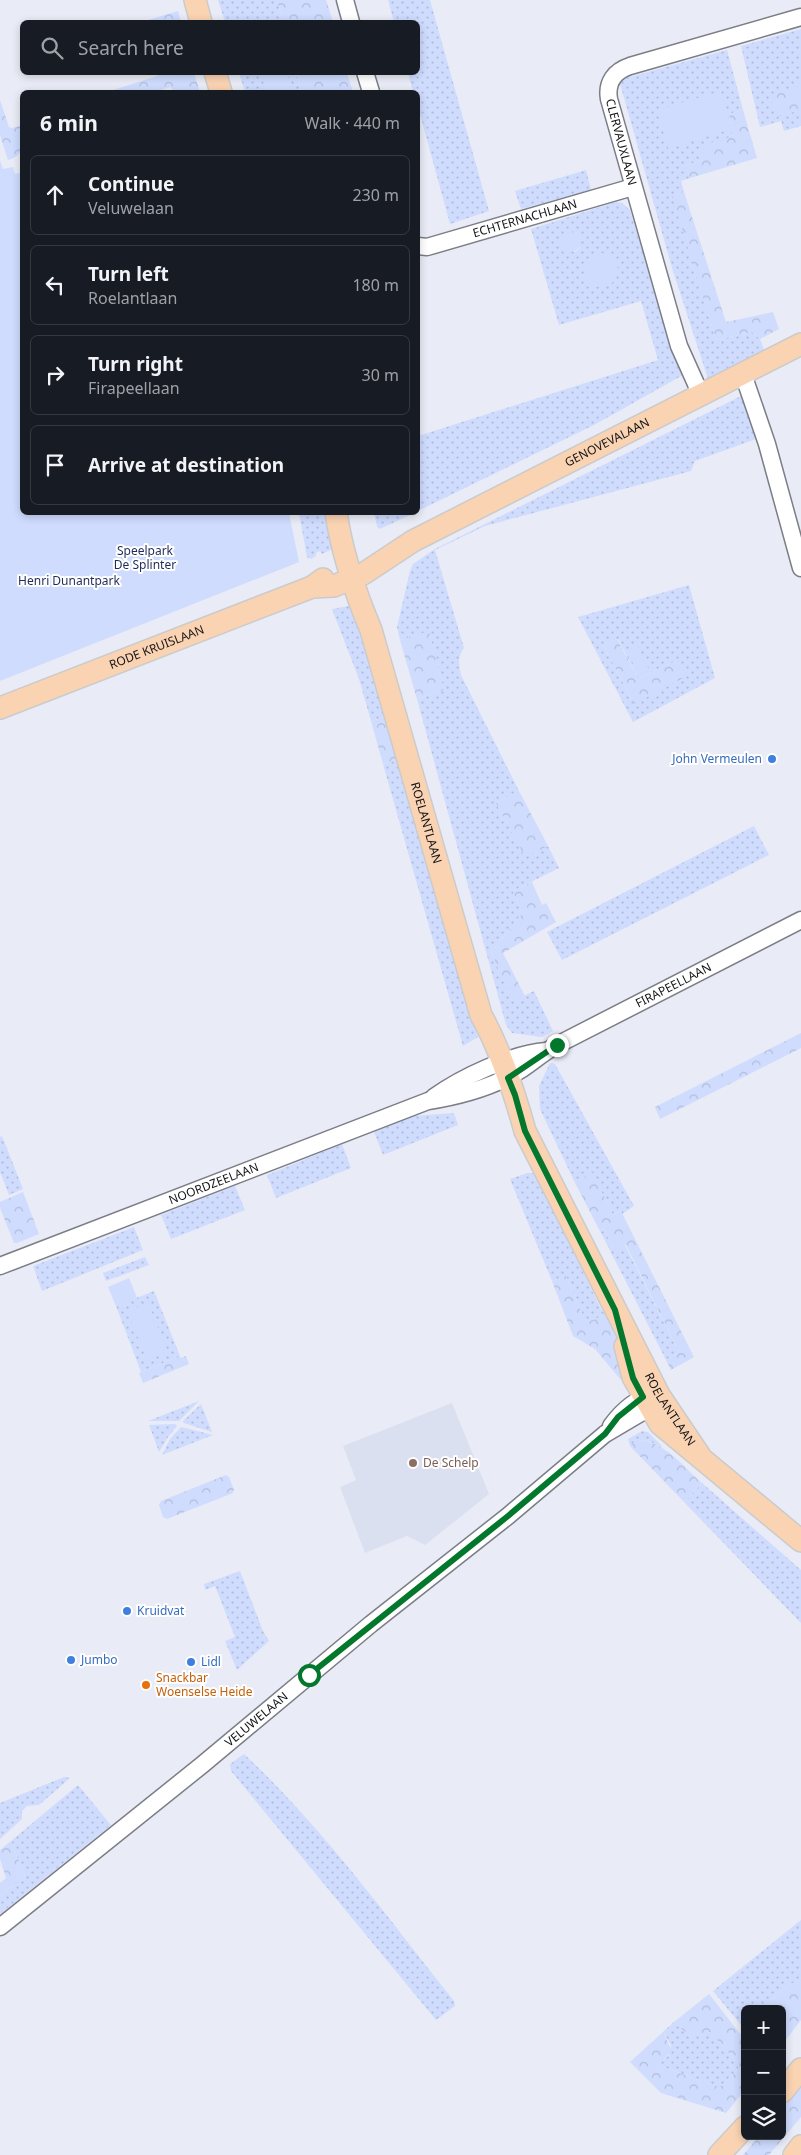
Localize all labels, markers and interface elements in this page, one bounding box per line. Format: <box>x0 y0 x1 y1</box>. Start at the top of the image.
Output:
search box <box>20 20 420 75</box>
icon: search <box>38 34 66 62</box>
text: Search here <box>78 35 184 61</box>
street label: CLERVAUXLAAN <box>602 97 641 187</box>
text: 6 min <box>40 109 98 137</box>
text: Walk · 440 m <box>305 112 400 134</box>
text: Continue <box>88 171 174 197</box>
icon: ahead <box>41 181 69 209</box>
text: 230 m <box>352 184 399 206</box>
street label: ECHTERNACHLAAN <box>471 195 579 241</box>
text: Veluwelaan <box>88 197 174 219</box>
text: Turn left <box>88 261 169 287</box>
icon: left <box>41 271 69 299</box>
text: 180 m <box>352 274 399 296</box>
text: Roelantlaan <box>88 287 177 309</box>
text: Turn right <box>88 351 183 377</box>
icon: right <box>41 361 69 389</box>
text: 30 m <box>362 364 399 386</box>
text: Firapeellaan <box>88 377 180 399</box>
street label: GENOVEVALAAN <box>562 413 652 471</box>
icon: arrive <box>41 451 69 479</box>
text: Arrive at destination <box>88 452 284 478</box>
park label: Speelpark De Splinter <box>114 542 176 573</box>
park label: Henri Dunantpark <box>18 572 120 589</box>
street label: RODE KRUISLAAN <box>107 621 206 673</box>
place label: John Vermeulen <box>671 750 762 767</box>
marker: John Vermeulen <box>766 753 778 765</box>
street label: ROELANTLAAN <box>407 780 446 865</box>
street label: FIRAPEELLAAN <box>632 958 714 1011</box>
route end <box>546 1034 569 1057</box>
street label: NOORDZEELAAN <box>166 1158 261 1208</box>
street label: ROELANTLAAN <box>641 1369 700 1449</box>
place label: De Schelp <box>423 1454 479 1471</box>
marker: De Schelp <box>407 1457 419 1469</box>
place label: Kruidvat <box>137 1602 185 1619</box>
marker: Kruidvat <box>121 1605 133 1617</box>
place label: Jumbo <box>80 1651 118 1668</box>
place label: Lidl <box>201 1653 221 1670</box>
marker: Jumbo <box>65 1654 77 1666</box>
marker: Lidl <box>185 1656 197 1668</box>
route start <box>298 1664 321 1687</box>
place label: Snackbar Woenselse Heide <box>156 1669 253 1700</box>
marker: Snackbar Woenselse Heide <box>140 1679 152 1691</box>
street label: VELUWELAAN <box>221 1688 291 1750</box>
map controls <box>741 2005 786 2140</box>
button: + <box>741 2005 786 2050</box>
button: − <box>741 2050 786 2095</box>
button: layers <box>741 2095 786 2140</box>

